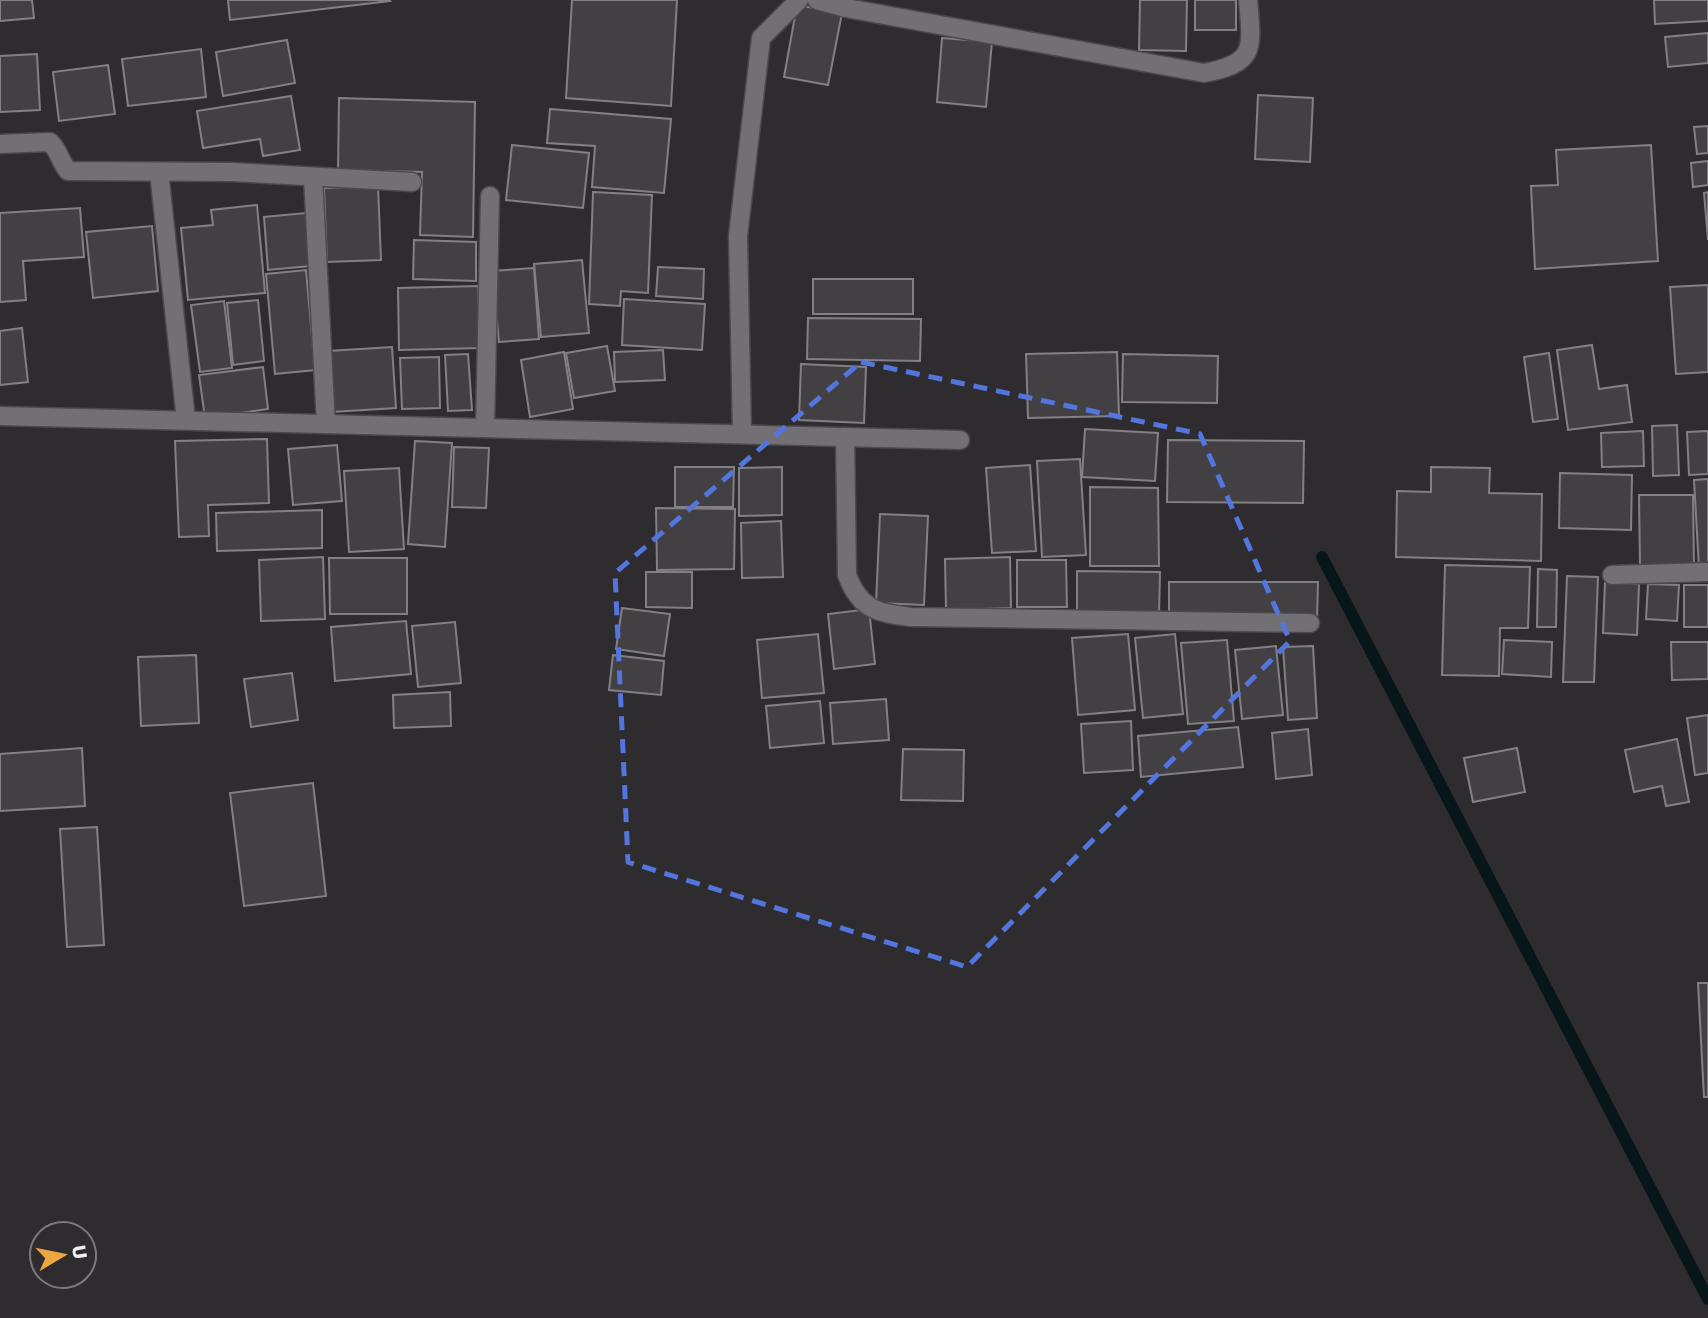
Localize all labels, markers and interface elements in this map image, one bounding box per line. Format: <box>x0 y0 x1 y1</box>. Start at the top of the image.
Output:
north arrow <box>28 1220 98 1290</box>
text: U <box>67 1243 92 1261</box>

